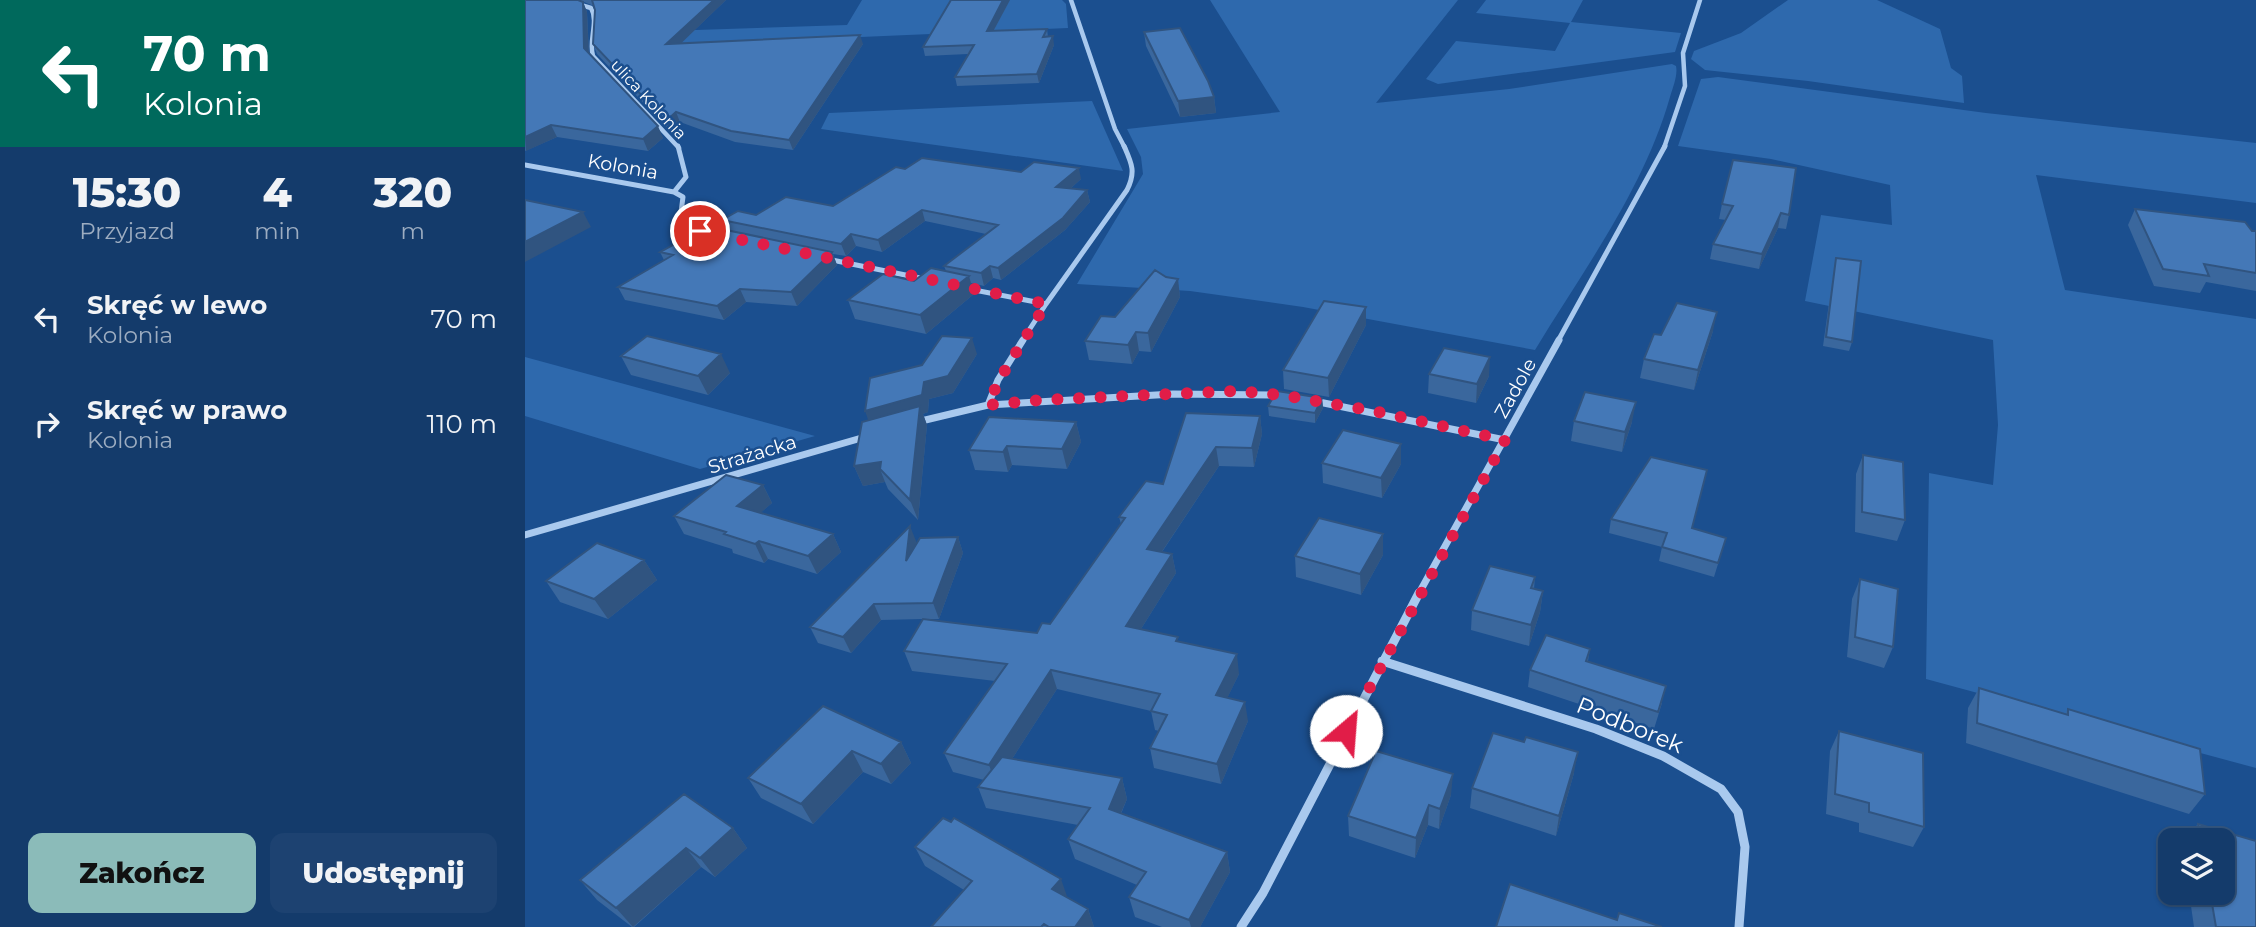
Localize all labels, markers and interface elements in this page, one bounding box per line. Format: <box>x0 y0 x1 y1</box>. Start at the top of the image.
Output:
text: 70 m <box>143 24 271 83</box>
icon: left <box>28 28 119 119</box>
street label: ulica Kolonia <box>607 56 690 143</box>
text: Kolonia <box>143 84 263 123</box>
street label: Kolonia <box>586 149 660 184</box>
text: 15:30 <box>73 166 181 218</box>
text: 4 <box>263 166 292 218</box>
text: 320 <box>373 166 452 218</box>
pin <box>670 201 730 261</box>
icon: arrive <box>681 212 719 250</box>
text: Przyjazd <box>79 217 175 245</box>
text: min <box>254 217 300 245</box>
text: m <box>400 217 425 245</box>
text: Skręć w lewo <box>87 289 267 321</box>
icon: left <box>28 300 66 338</box>
text: 70 m <box>431 303 497 335</box>
text: Kolonia <box>87 321 173 349</box>
street label: Zadole <box>1490 354 1541 422</box>
text: Skręć w prawo <box>87 394 287 426</box>
icon: right <box>28 405 66 443</box>
text: 110 m <box>427 408 497 440</box>
text: Kolonia <box>87 426 173 454</box>
street label: Strażacka <box>705 430 799 479</box>
street label: Podborek <box>1572 691 1688 759</box>
position arrow <box>1309 694 1383 768</box>
map controls <box>2158 828 2235 905</box>
button: layers <box>2158 828 2235 905</box>
button: Zakończ <box>28 833 256 913</box>
button: Udostępnij <box>270 833 497 913</box>

